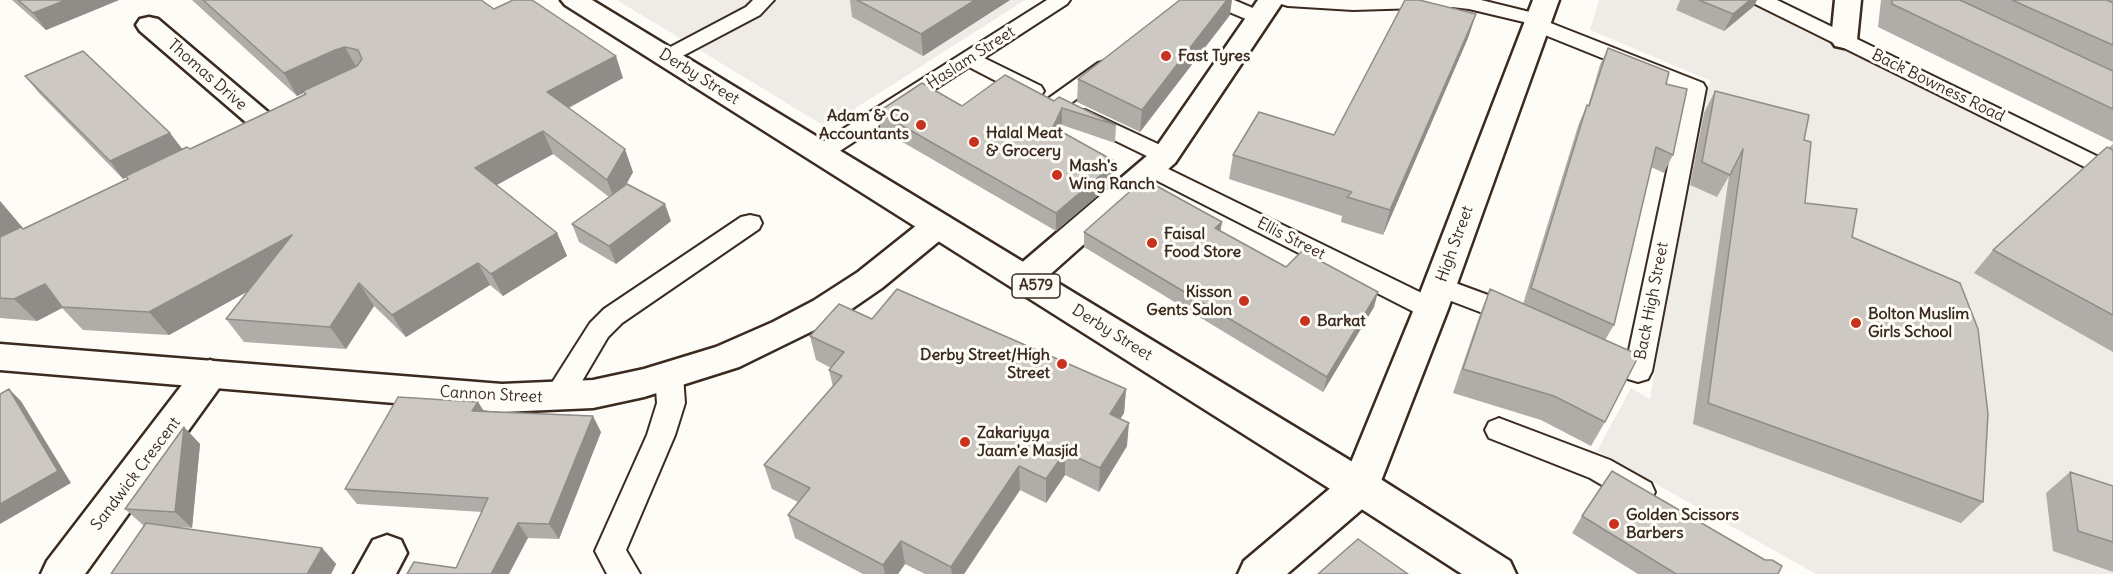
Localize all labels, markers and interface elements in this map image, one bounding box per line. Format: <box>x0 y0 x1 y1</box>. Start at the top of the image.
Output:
street label: Haslam Street <box>923 22 1019 94</box>
street label: Thomas Drive <box>163 35 251 115</box>
street label: Derby Street <box>655 45 743 109</box>
street label: Back Bowness Road <box>1868 45 2008 127</box>
place label: Fast Tyres <box>1178 46 1250 66</box>
marker: Fast Tyres <box>1159 49 1173 63</box>
place label: Adam & Co Accountants <box>819 106 909 144</box>
marker: Adam & Co Accountants <box>914 118 928 132</box>
place label: Halal Meat & Grocery <box>986 123 1063 161</box>
marker: Halal Meat & Grocery <box>967 135 981 149</box>
place label: Mash's Wing Ranch <box>1069 156 1155 194</box>
marker: Mash's Wing Ranch <box>1050 168 1064 182</box>
street label: High Street <box>1432 203 1478 285</box>
street label: Ellis Street <box>1254 214 1328 264</box>
place label: Faisal Food Store <box>1164 224 1241 262</box>
marker: Faisal Food Store <box>1145 236 1159 250</box>
street label: Back High Street <box>1631 241 1673 361</box>
road number: A579 <box>1012 274 1060 298</box>
place label: Kisson Gents Salon <box>1146 282 1232 320</box>
marker: Kisson Gents Salon <box>1237 294 1251 308</box>
street label: Derby Street <box>1068 301 1156 365</box>
place label: Bolton Muslim Girls School <box>1868 304 1969 342</box>
place label: Barkat <box>1317 311 1366 331</box>
marker: Barkat <box>1298 314 1312 328</box>
marker: Bolton Muslim Girls School <box>1849 316 1863 330</box>
place label: Derby Street/High Street <box>920 345 1050 383</box>
marker: Derby Street/High Street <box>1055 357 1069 371</box>
street label: Cannon Street <box>439 383 543 407</box>
street label: Sandwick Crescent <box>87 414 185 534</box>
place label: Zakariyya Jaam'e Masjid <box>977 423 1078 461</box>
marker: Zakariyya Jaam'e Masjid <box>958 435 972 449</box>
place label: Golden Scissors Barbers <box>1626 505 1739 543</box>
marker: Golden Scissors Barbers <box>1607 517 1621 531</box>

